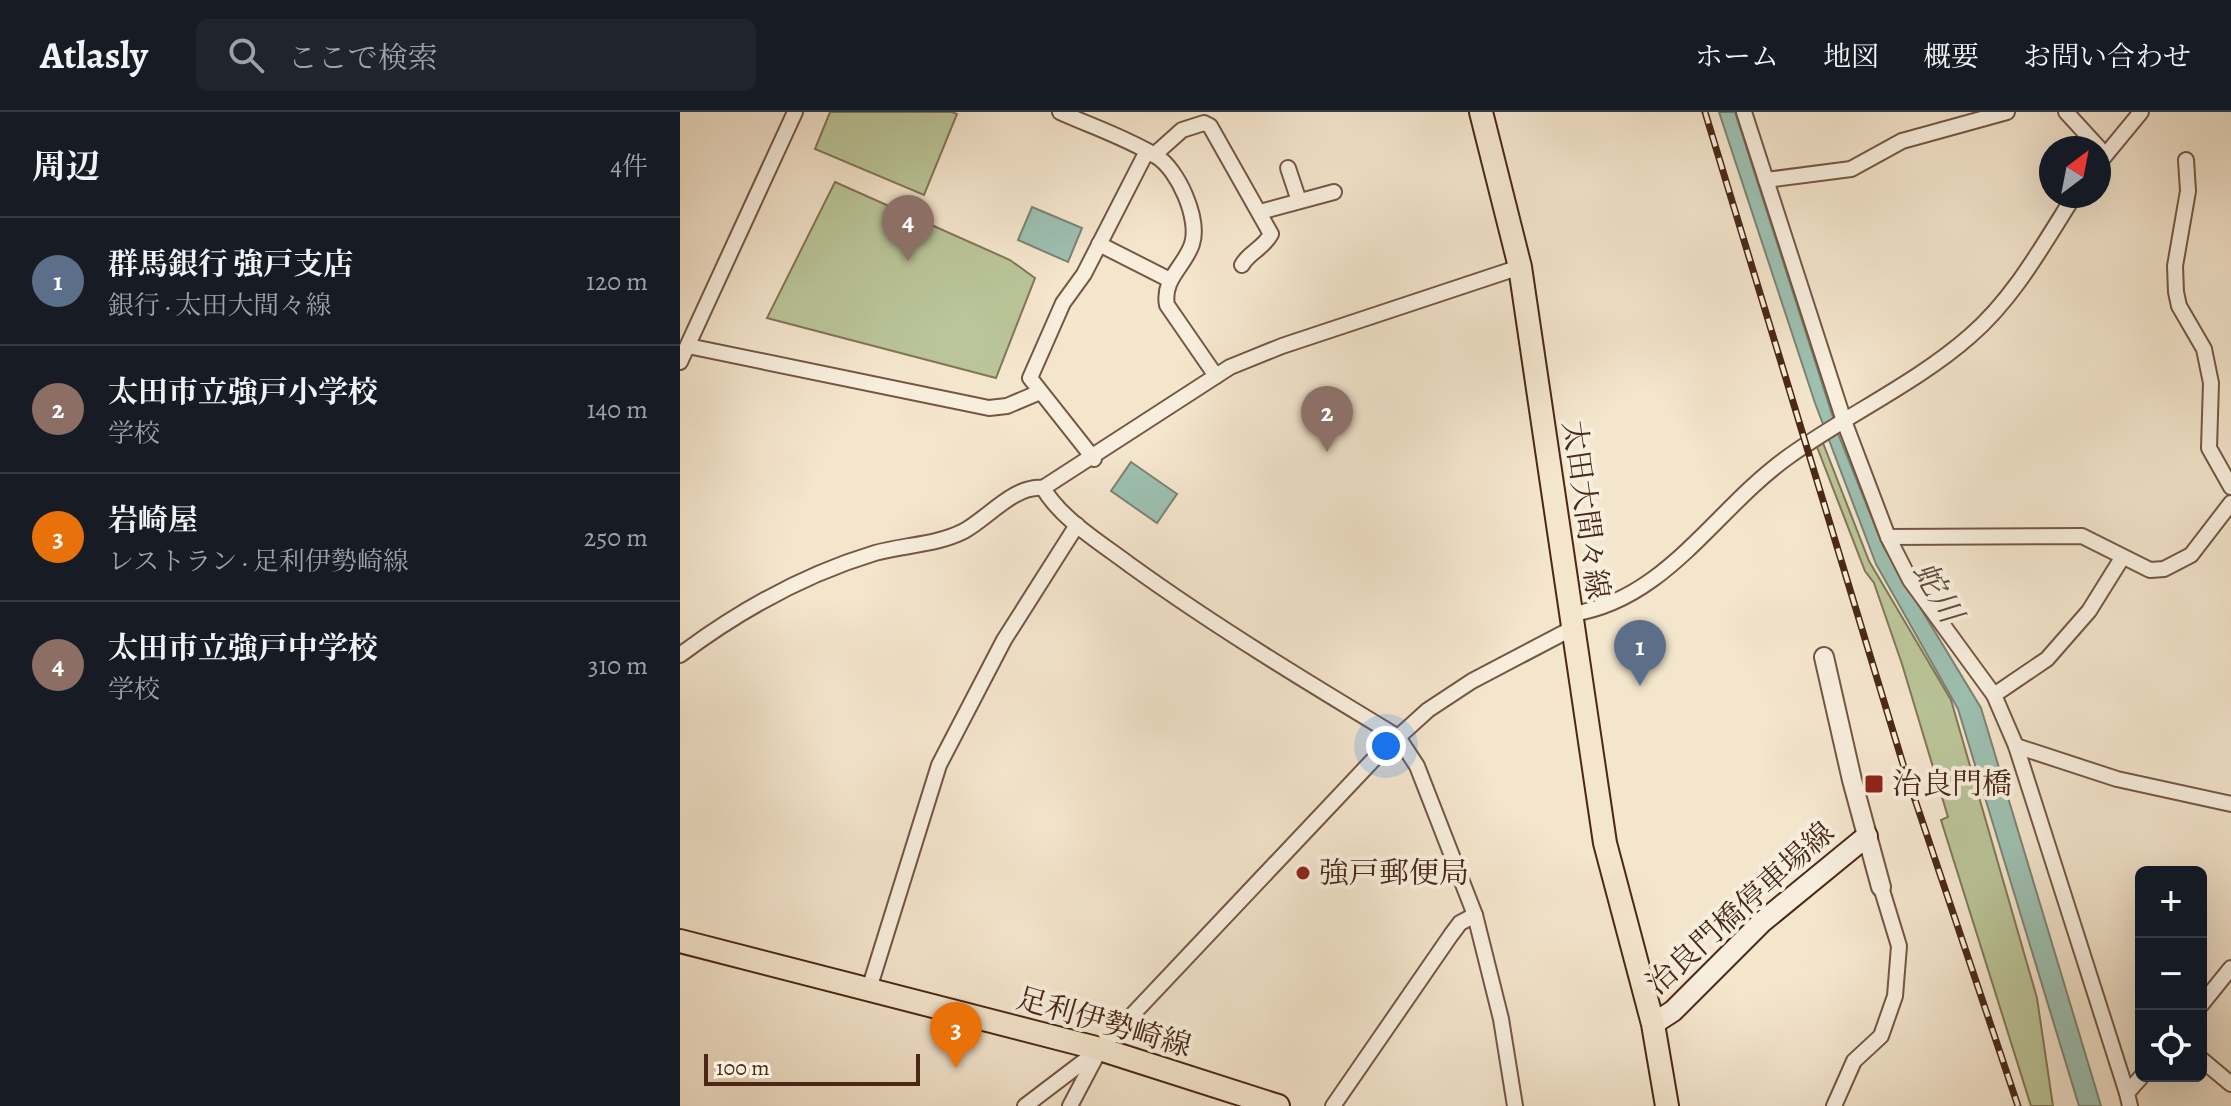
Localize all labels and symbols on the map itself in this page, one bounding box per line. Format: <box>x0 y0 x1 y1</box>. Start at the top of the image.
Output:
north arrow <box>2039 136 2111 208</box>
pin: 4 <box>882 195 934 261</box>
pin: 2 <box>1301 386 1353 452</box>
street label: 太田大間々線 <box>1554 418 1618 602</box>
water label: 蛇川 <box>1903 553 1975 633</box>
pin: 1 <box>1614 620 1666 686</box>
your location <box>1366 726 1406 766</box>
place label: 治良門橋 <box>1892 764 2012 804</box>
marker: 治良門橋 <box>1863 773 1885 795</box>
street label: 治良門橋停車場線 <box>1637 813 1843 1003</box>
place label: 強戸郵便局 <box>1319 853 1469 893</box>
marker: 強戸郵便局 <box>1294 864 1312 882</box>
street label: 足利伊勢崎線 <box>1012 978 1196 1066</box>
pin: 3 <box>930 1002 982 1068</box>
scale bar <box>704 1050 920 1086</box>

